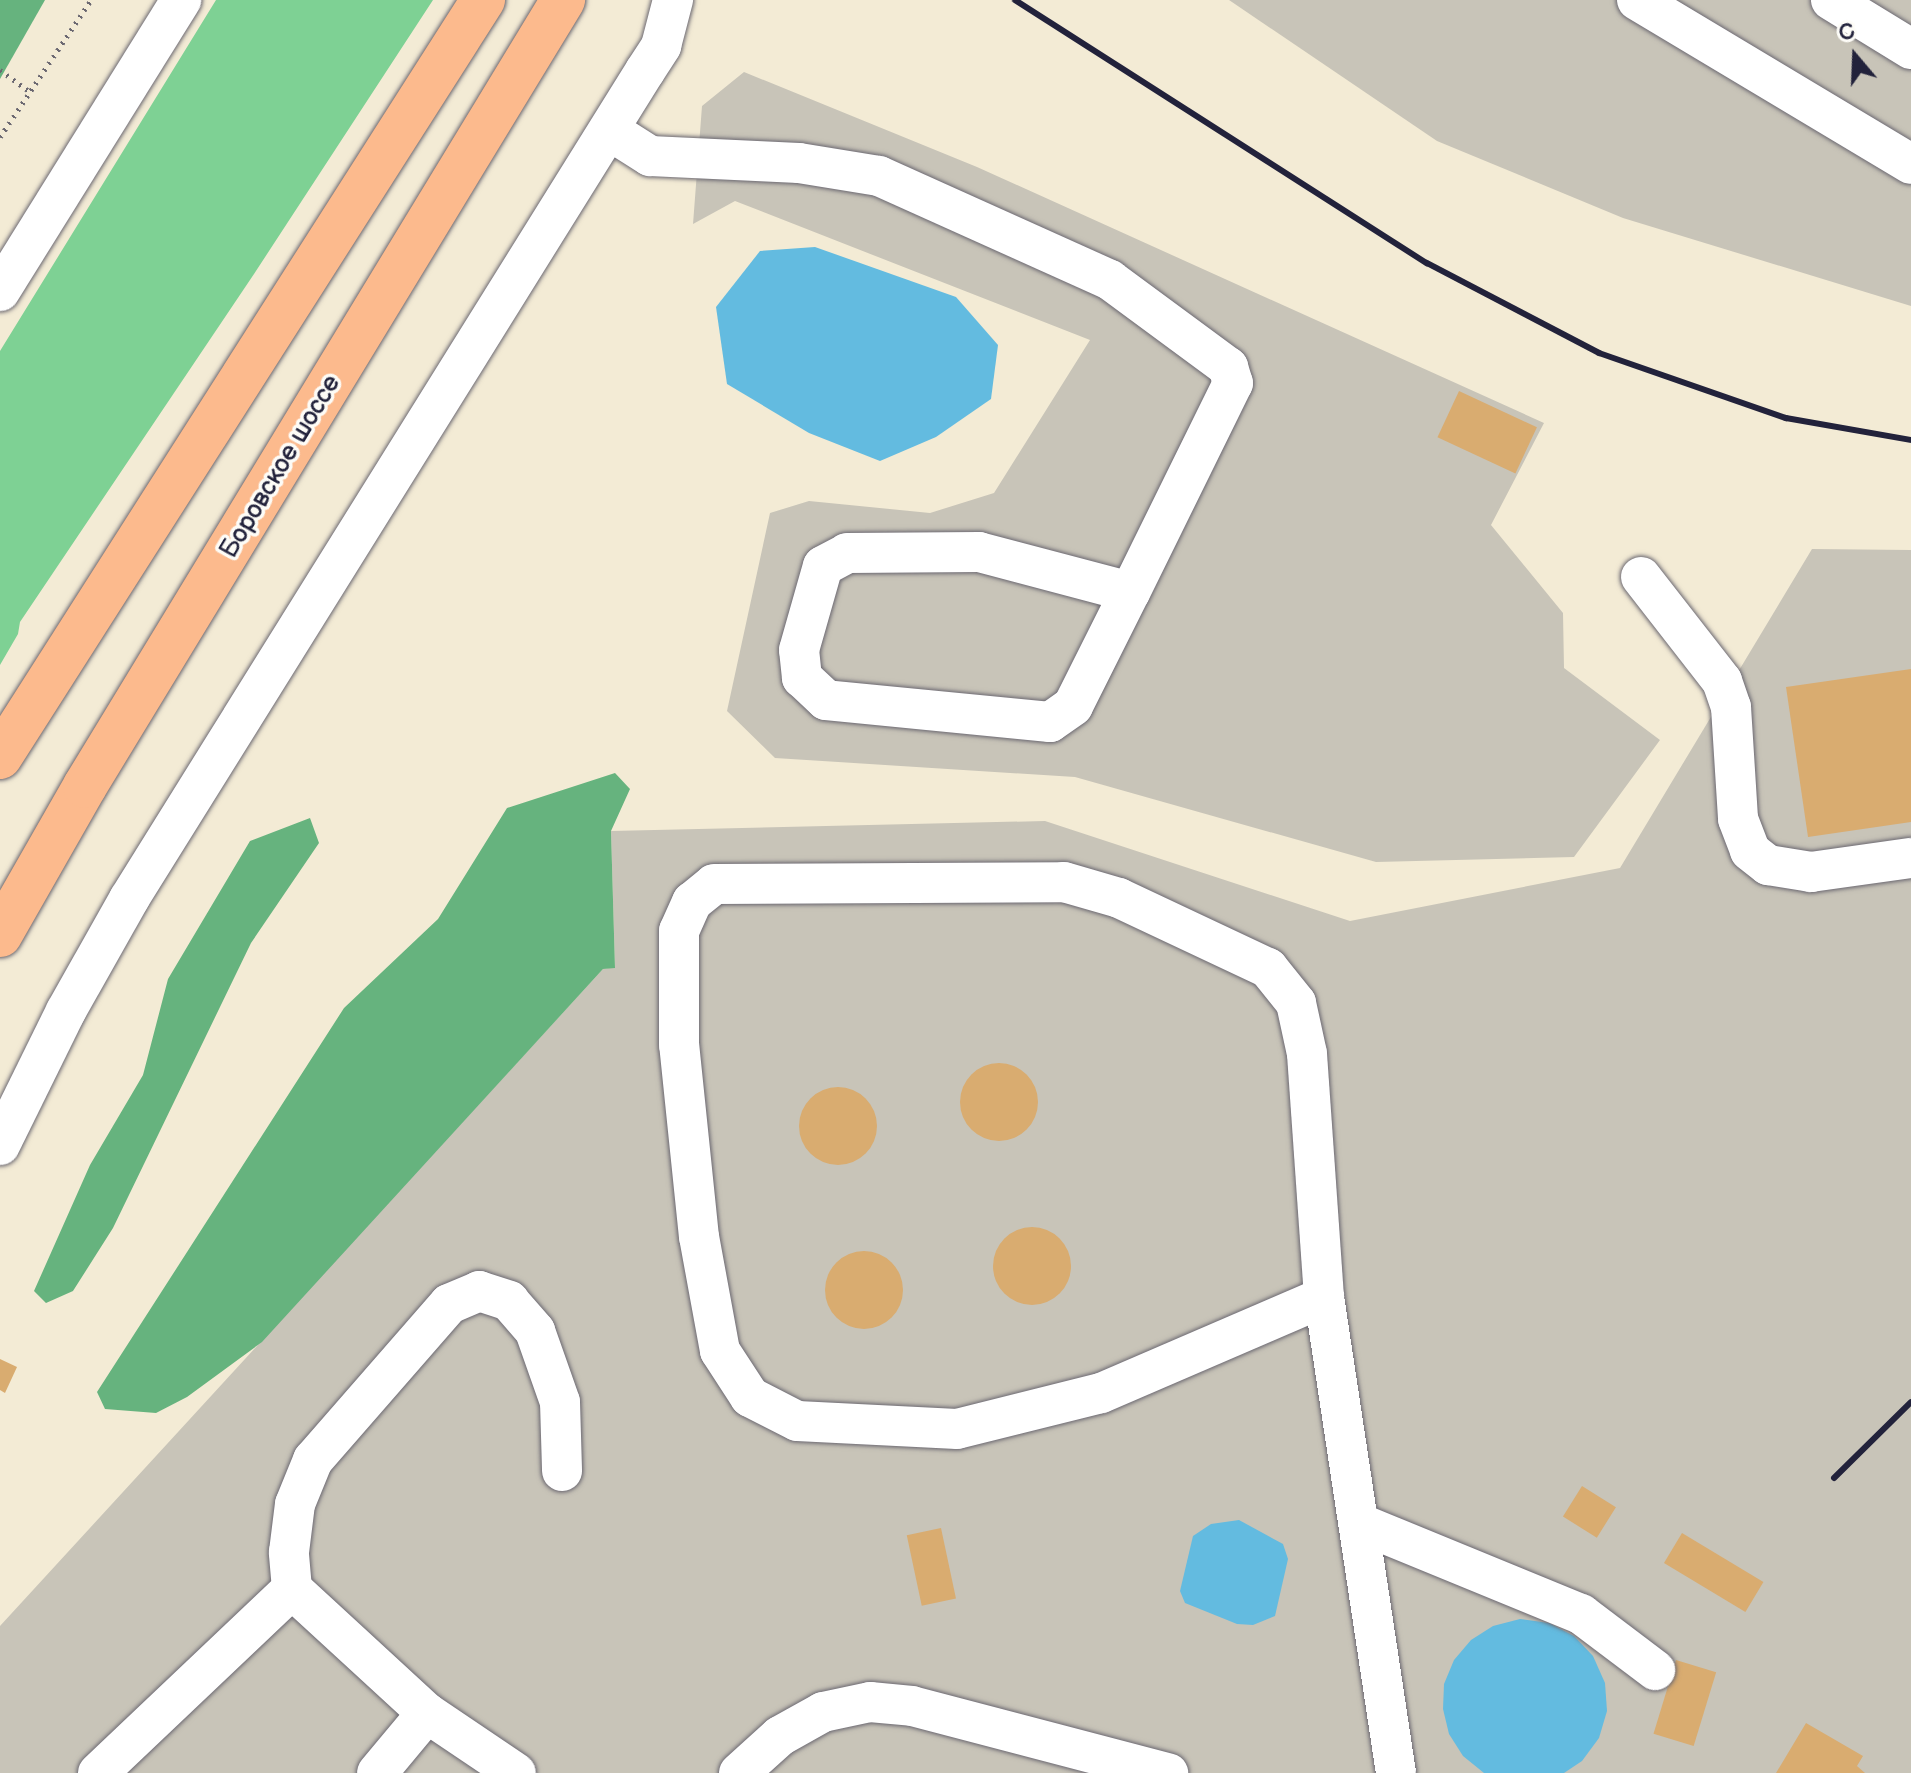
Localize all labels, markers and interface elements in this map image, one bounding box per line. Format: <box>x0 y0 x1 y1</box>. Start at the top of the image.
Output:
north arrow <box>1815 16 1895 96</box>
text: С <box>1835 18 1859 48</box>
street label: Боровское шоссе <box>214 370 348 564</box>

